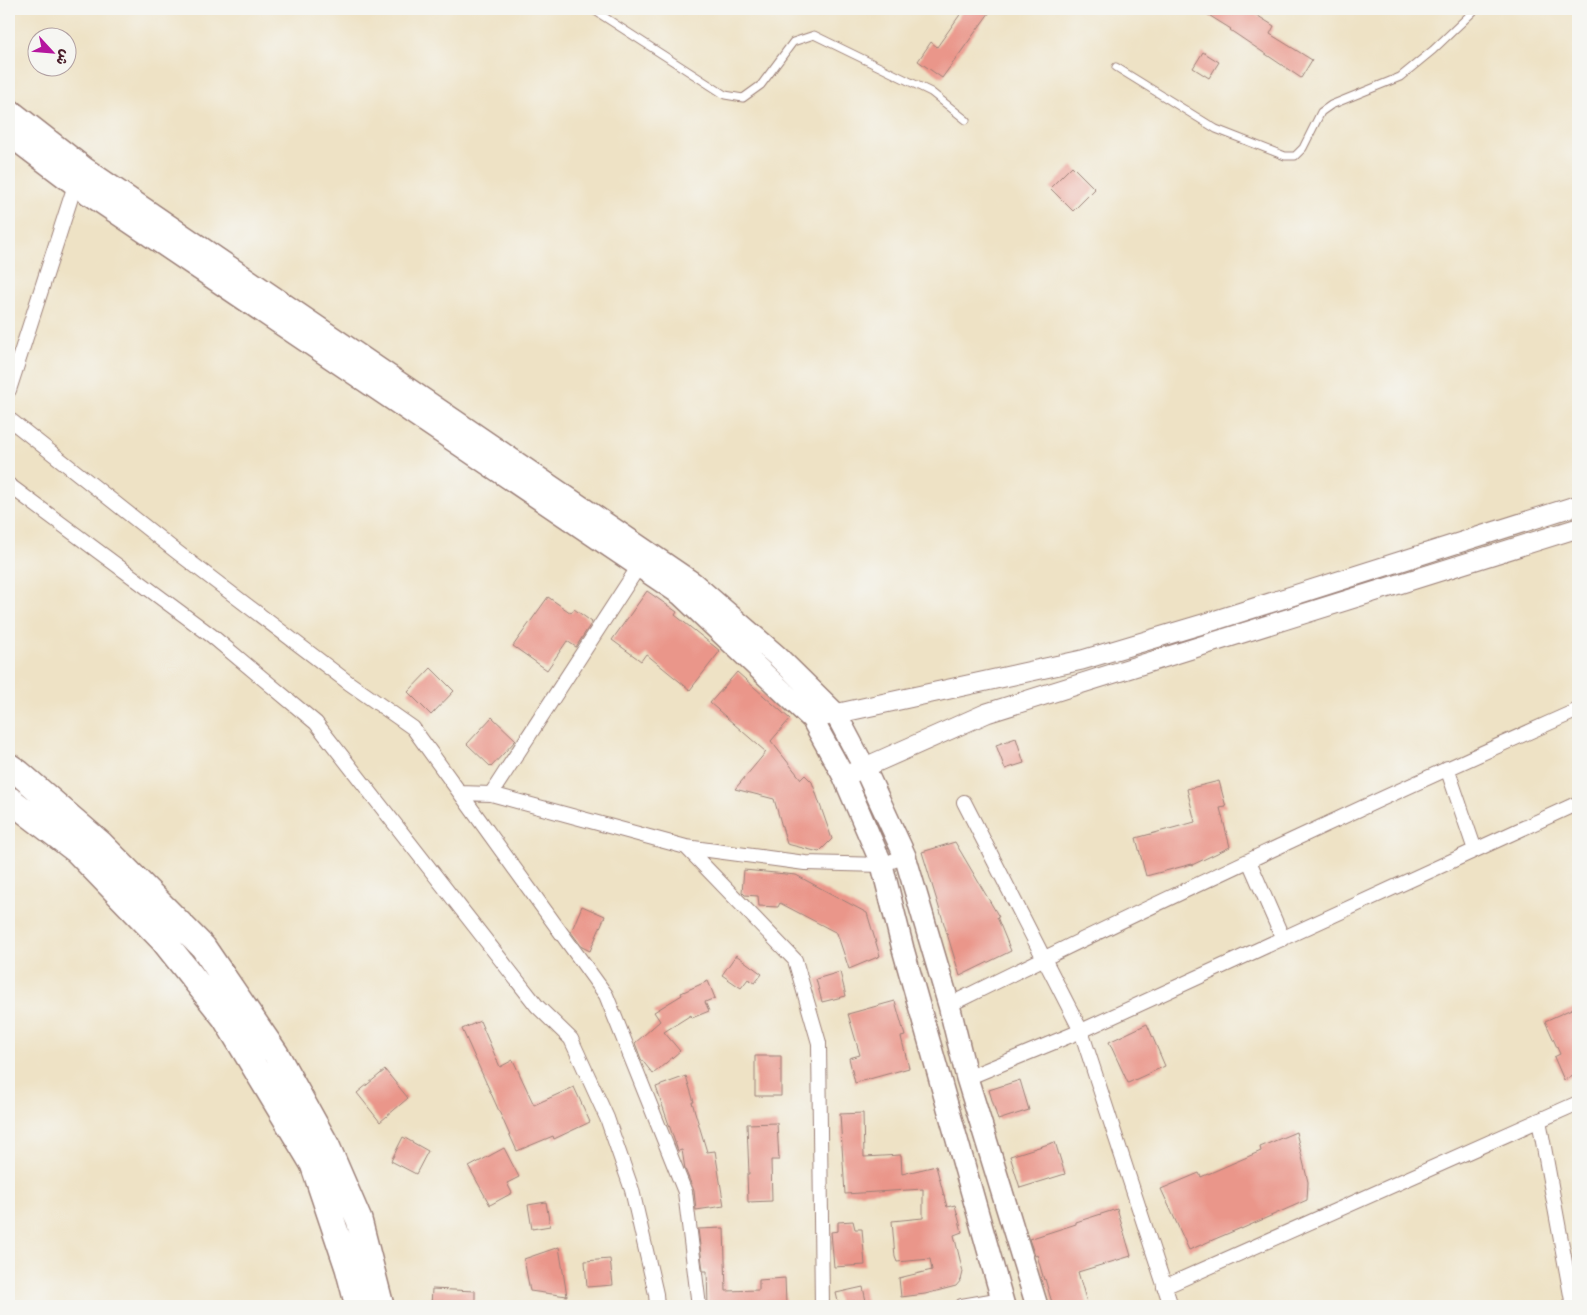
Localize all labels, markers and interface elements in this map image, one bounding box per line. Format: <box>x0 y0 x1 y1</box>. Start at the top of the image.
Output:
north arrow <box>28 28 78 78</box>
text: ش <box>50 46 75 69</box>

